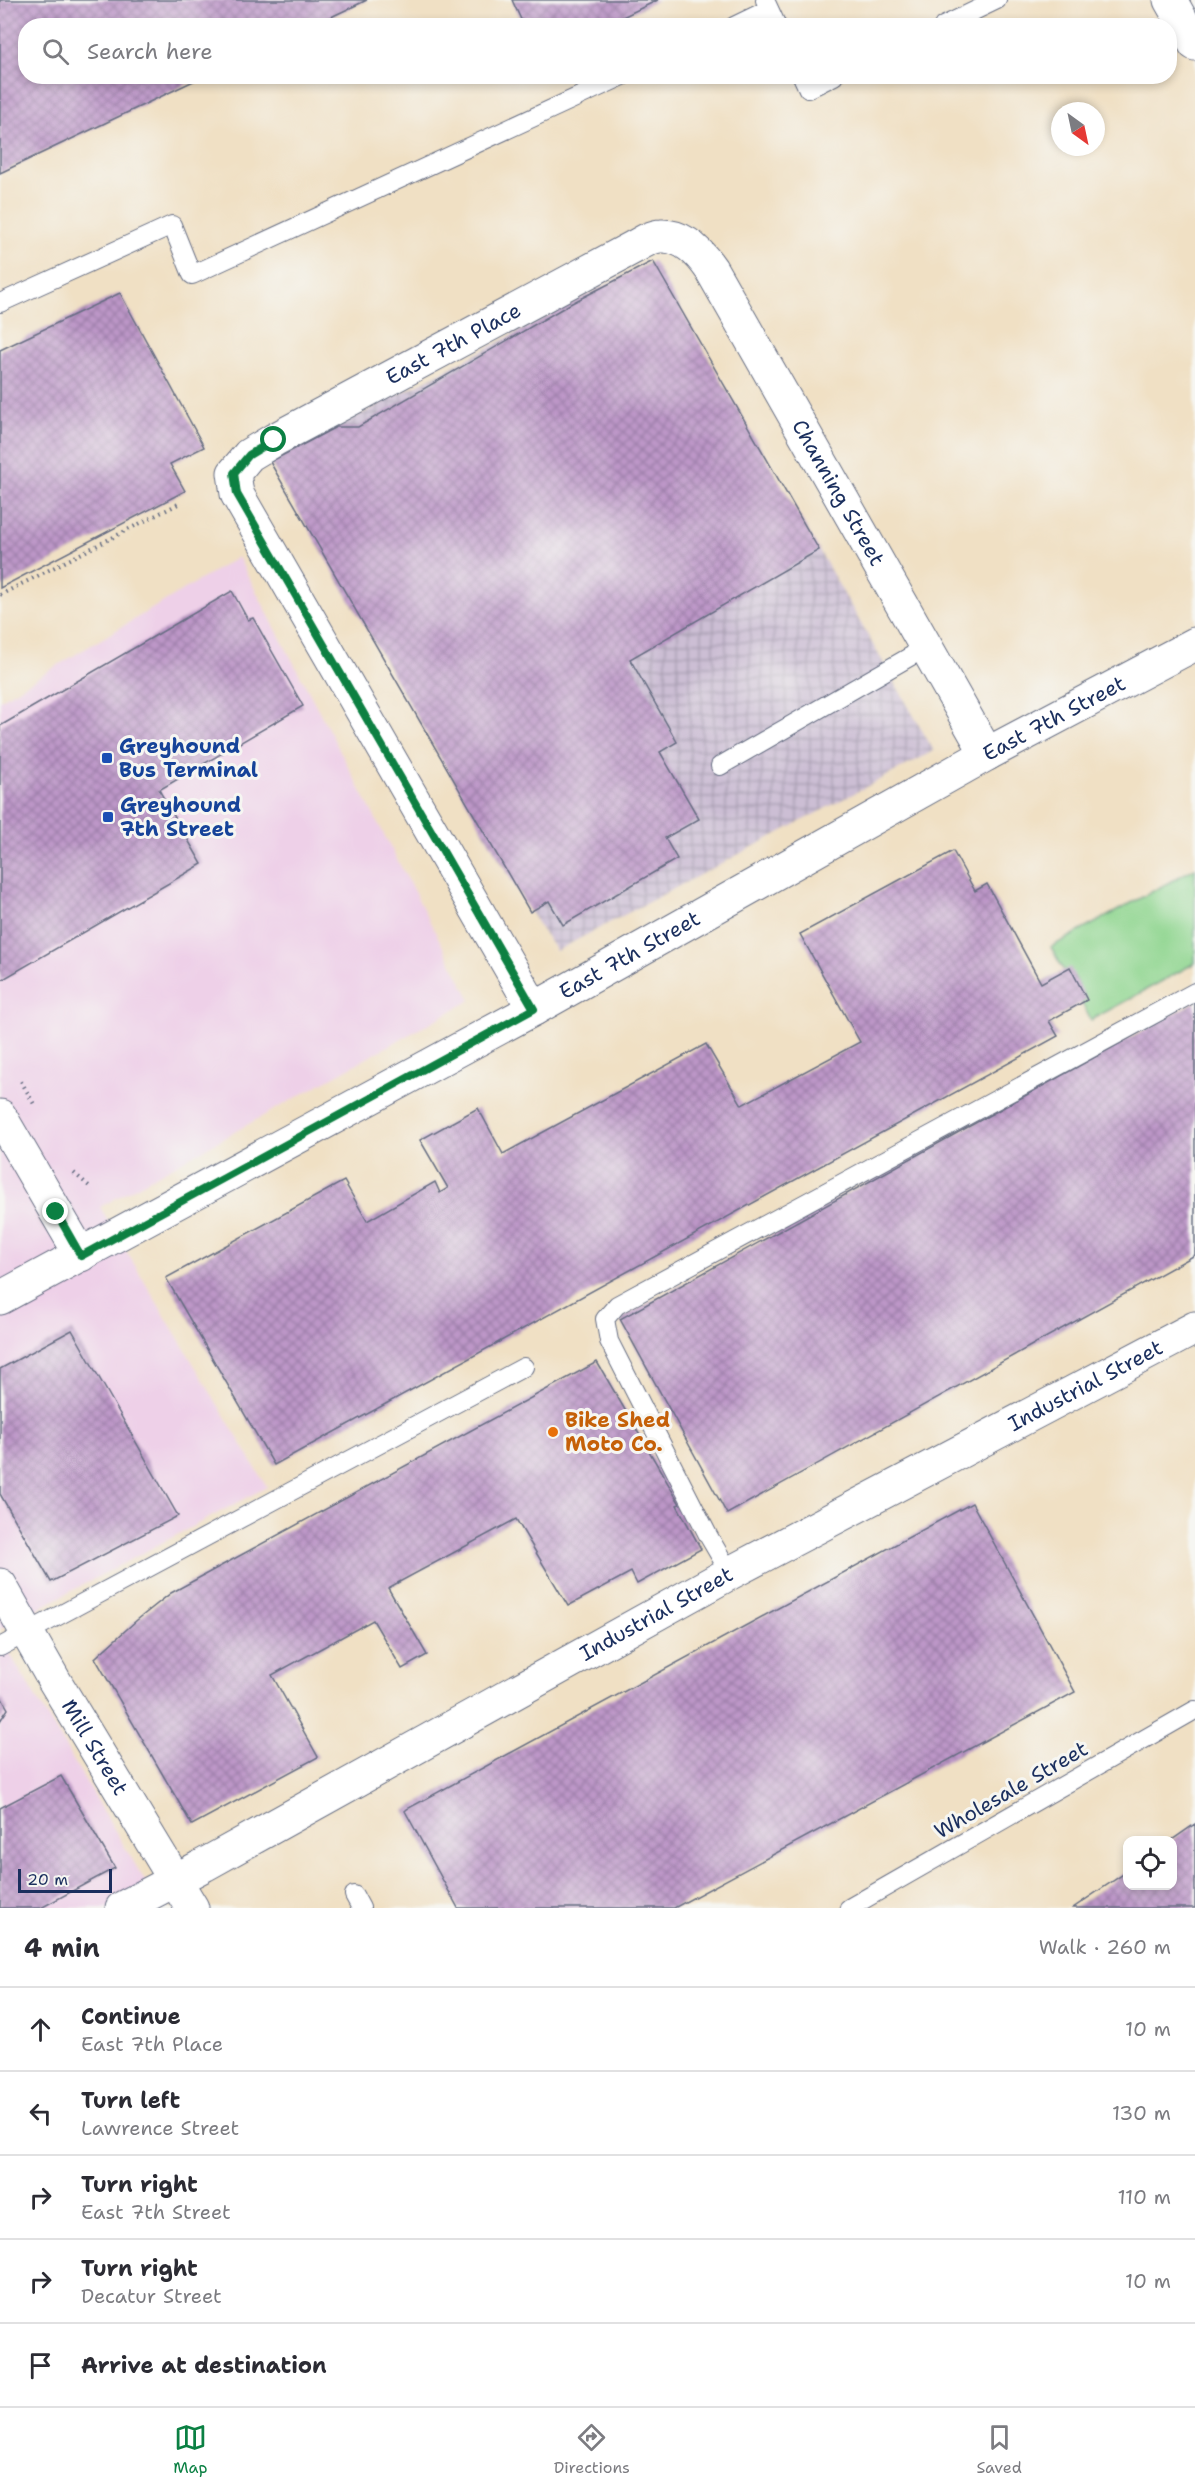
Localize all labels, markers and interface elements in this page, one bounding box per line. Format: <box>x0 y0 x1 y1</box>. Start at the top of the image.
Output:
search box <box>18 18 1177 84</box>
icon: search <box>39 35 72 68</box>
text: Search here <box>87 37 213 66</box>
north arrow <box>1051 102 1105 156</box>
street label: East 7th Place <box>381 296 526 391</box>
street label: Channing Street <box>785 414 891 571</box>
route start <box>260 426 286 452</box>
street label: East 7th Street <box>978 669 1130 768</box>
place label: Greyhound Bus Terminal <box>119 732 258 784</box>
marker: Greyhound Bus Terminal <box>100 751 114 765</box>
place label: Greyhound 7th Street <box>120 791 241 843</box>
marker: Greyhound 7th Street <box>101 810 115 824</box>
street label: East 7th Street <box>554 904 705 1006</box>
route end <box>42 1198 68 1224</box>
street label: Industrial Street <box>1003 1334 1168 1438</box>
place label: Bike Shed Moto Co. <box>565 1406 670 1458</box>
marker: Bike Shed Moto Co. <box>546 1425 560 1439</box>
street label: Industrial Street <box>575 1560 738 1668</box>
street label: Mill Street <box>55 1694 135 1801</box>
street label: Wholesale Street <box>929 1735 1093 1845</box>
map controls <box>1123 1836 1177 1890</box>
button: locate <box>1123 1836 1177 1890</box>
scale bar <box>18 1866 112 1894</box>
text: 20 m <box>27 1869 68 1890</box>
text: 4 min <box>24 1930 100 1965</box>
text: Walk · 260 m <box>1039 1934 1171 1960</box>
text: Continue <box>81 2002 181 2031</box>
icon: ahead <box>24 2013 57 2046</box>
text: 10 m <box>1125 2016 1171 2042</box>
text: East 7th Place <box>81 2031 223 2057</box>
text: Turn left <box>81 2086 180 2115</box>
icon: left <box>24 2097 57 2130</box>
text: 130 m <box>1112 2100 1171 2126</box>
text: Lawrence Street <box>81 2115 239 2141</box>
text: Turn right <box>81 2170 198 2199</box>
icon: right <box>24 2181 57 2214</box>
text: 110 m <box>1117 2184 1171 2210</box>
text: East 7th Street <box>81 2199 231 2225</box>
text: Turn right <box>81 2254 198 2283</box>
icon: right <box>24 2265 57 2298</box>
text: 10 m <box>1125 2268 1171 2294</box>
text: Decatur Street <box>81 2283 222 2309</box>
icon: arrive <box>24 2349 57 2382</box>
text: Arrive at destination <box>81 2351 327 2380</box>
tab: Map <box>173 2421 207 2478</box>
tab: Directions <box>554 2421 630 2478</box>
tab: Saved <box>976 2421 1022 2478</box>

